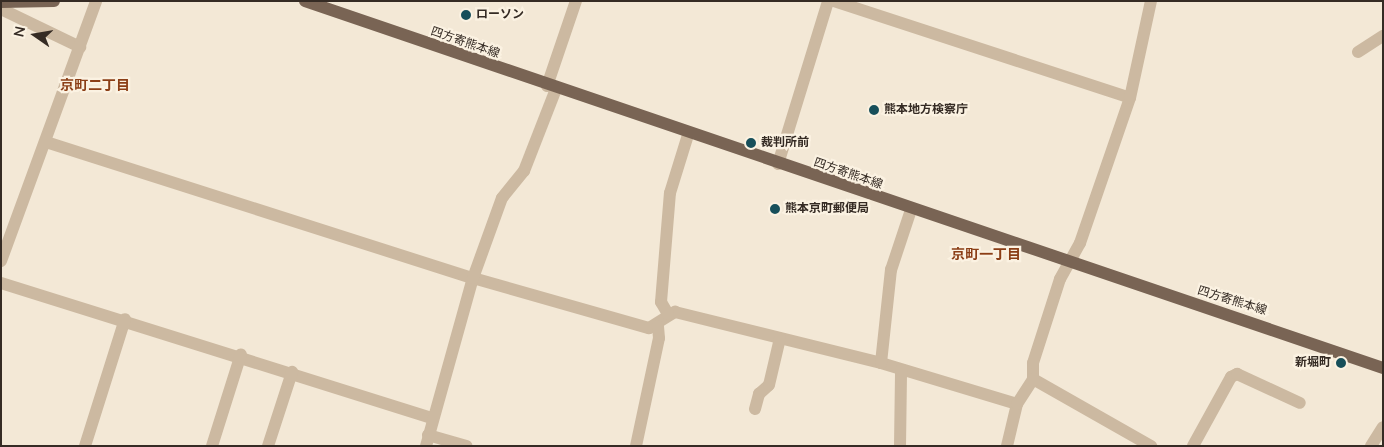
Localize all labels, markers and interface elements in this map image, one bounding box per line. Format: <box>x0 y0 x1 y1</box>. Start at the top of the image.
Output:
place label: ローソン <box>476 8 524 22</box>
marker: ローソン <box>460 9 472 21</box>
north arrow <box>10 10 60 60</box>
text: N <box>9 24 30 39</box>
street label: 四方寄熊本線 <box>429 24 501 62</box>
district label: 京町二丁目 <box>60 78 130 94</box>
place label: 熊本地方検察庁 <box>884 103 968 117</box>
marker: 熊本地方検察庁 <box>868 104 880 116</box>
place label: 裁判所前 <box>761 136 809 150</box>
marker: 裁判所前 <box>745 137 757 149</box>
street label: 四方寄熊本線 <box>812 155 884 193</box>
place label: 熊本京町郵便局 <box>785 202 869 216</box>
marker: 熊本京町郵便局 <box>769 203 781 215</box>
district label: 京町一丁目 <box>951 247 1021 263</box>
street label: 四方寄熊本線 <box>1195 284 1269 318</box>
place label: 新堀町 <box>1295 356 1331 370</box>
marker: 新堀町 <box>1335 357 1347 369</box>

